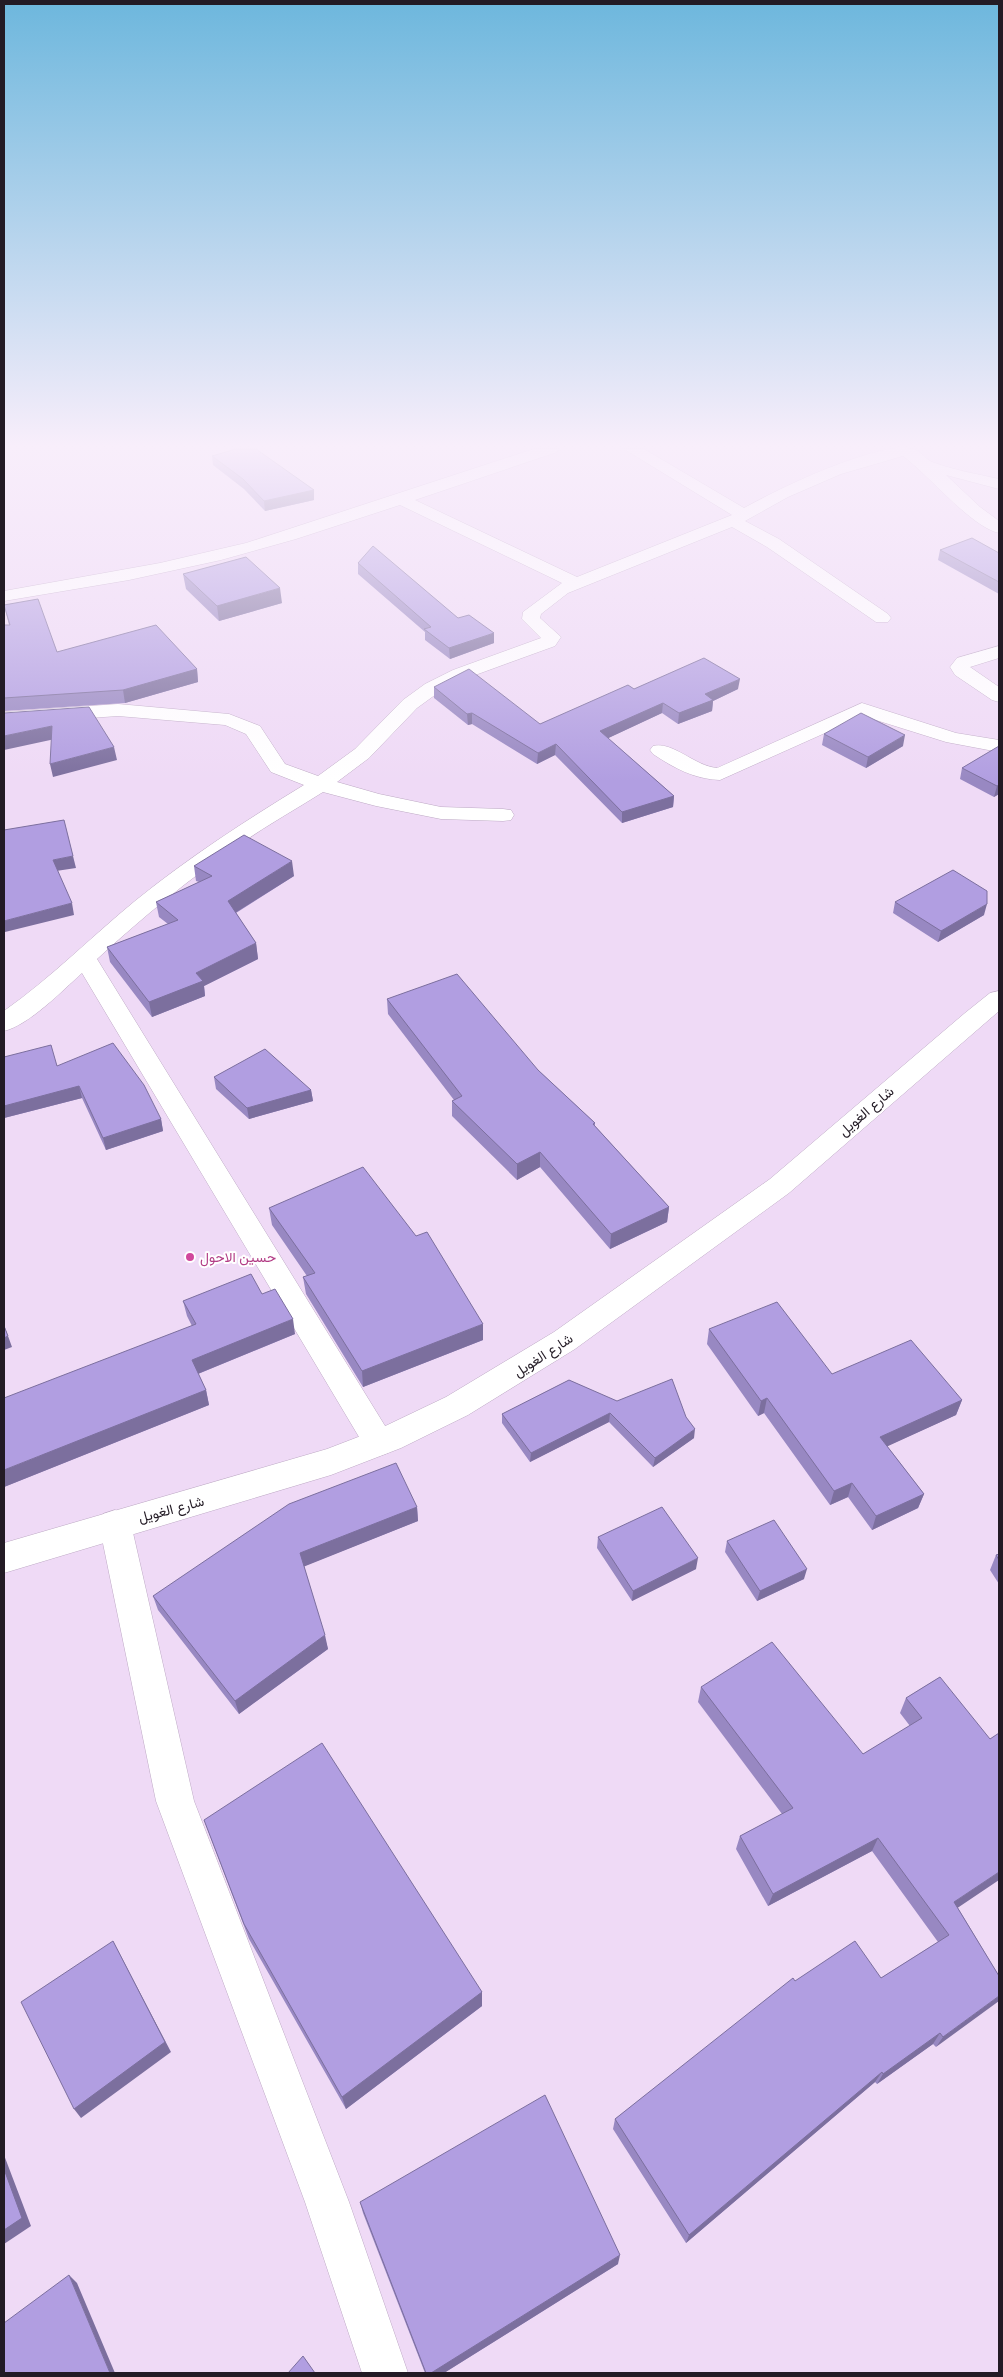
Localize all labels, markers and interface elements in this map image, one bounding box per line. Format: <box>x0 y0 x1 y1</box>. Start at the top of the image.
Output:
street label: شارع الغويل <box>835 1083 899 1141</box>
place label: حسين الاحول <box>200 1249 276 1267</box>
marker: حسين الاحول <box>184 1251 196 1263</box>
street label: شارع الغويل <box>510 1330 577 1383</box>
street label: شارع الغويل <box>136 1493 206 1528</box>

